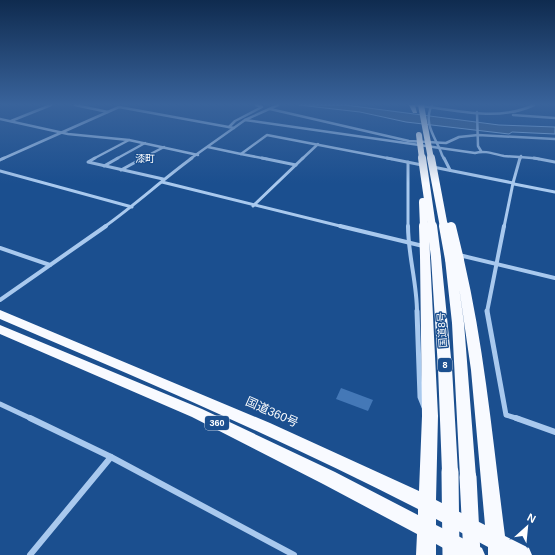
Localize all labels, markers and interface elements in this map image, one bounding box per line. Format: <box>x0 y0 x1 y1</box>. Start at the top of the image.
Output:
district label: 漆町 <box>135 153 155 164</box>
street label: 国道8号 <box>435 312 449 348</box>
road number: 8 <box>438 358 452 372</box>
street label: 国道360号 <box>244 394 300 430</box>
road number: 360 <box>205 416 229 430</box>
north arrow <box>507 507 547 547</box>
text: N <box>525 511 538 525</box>

